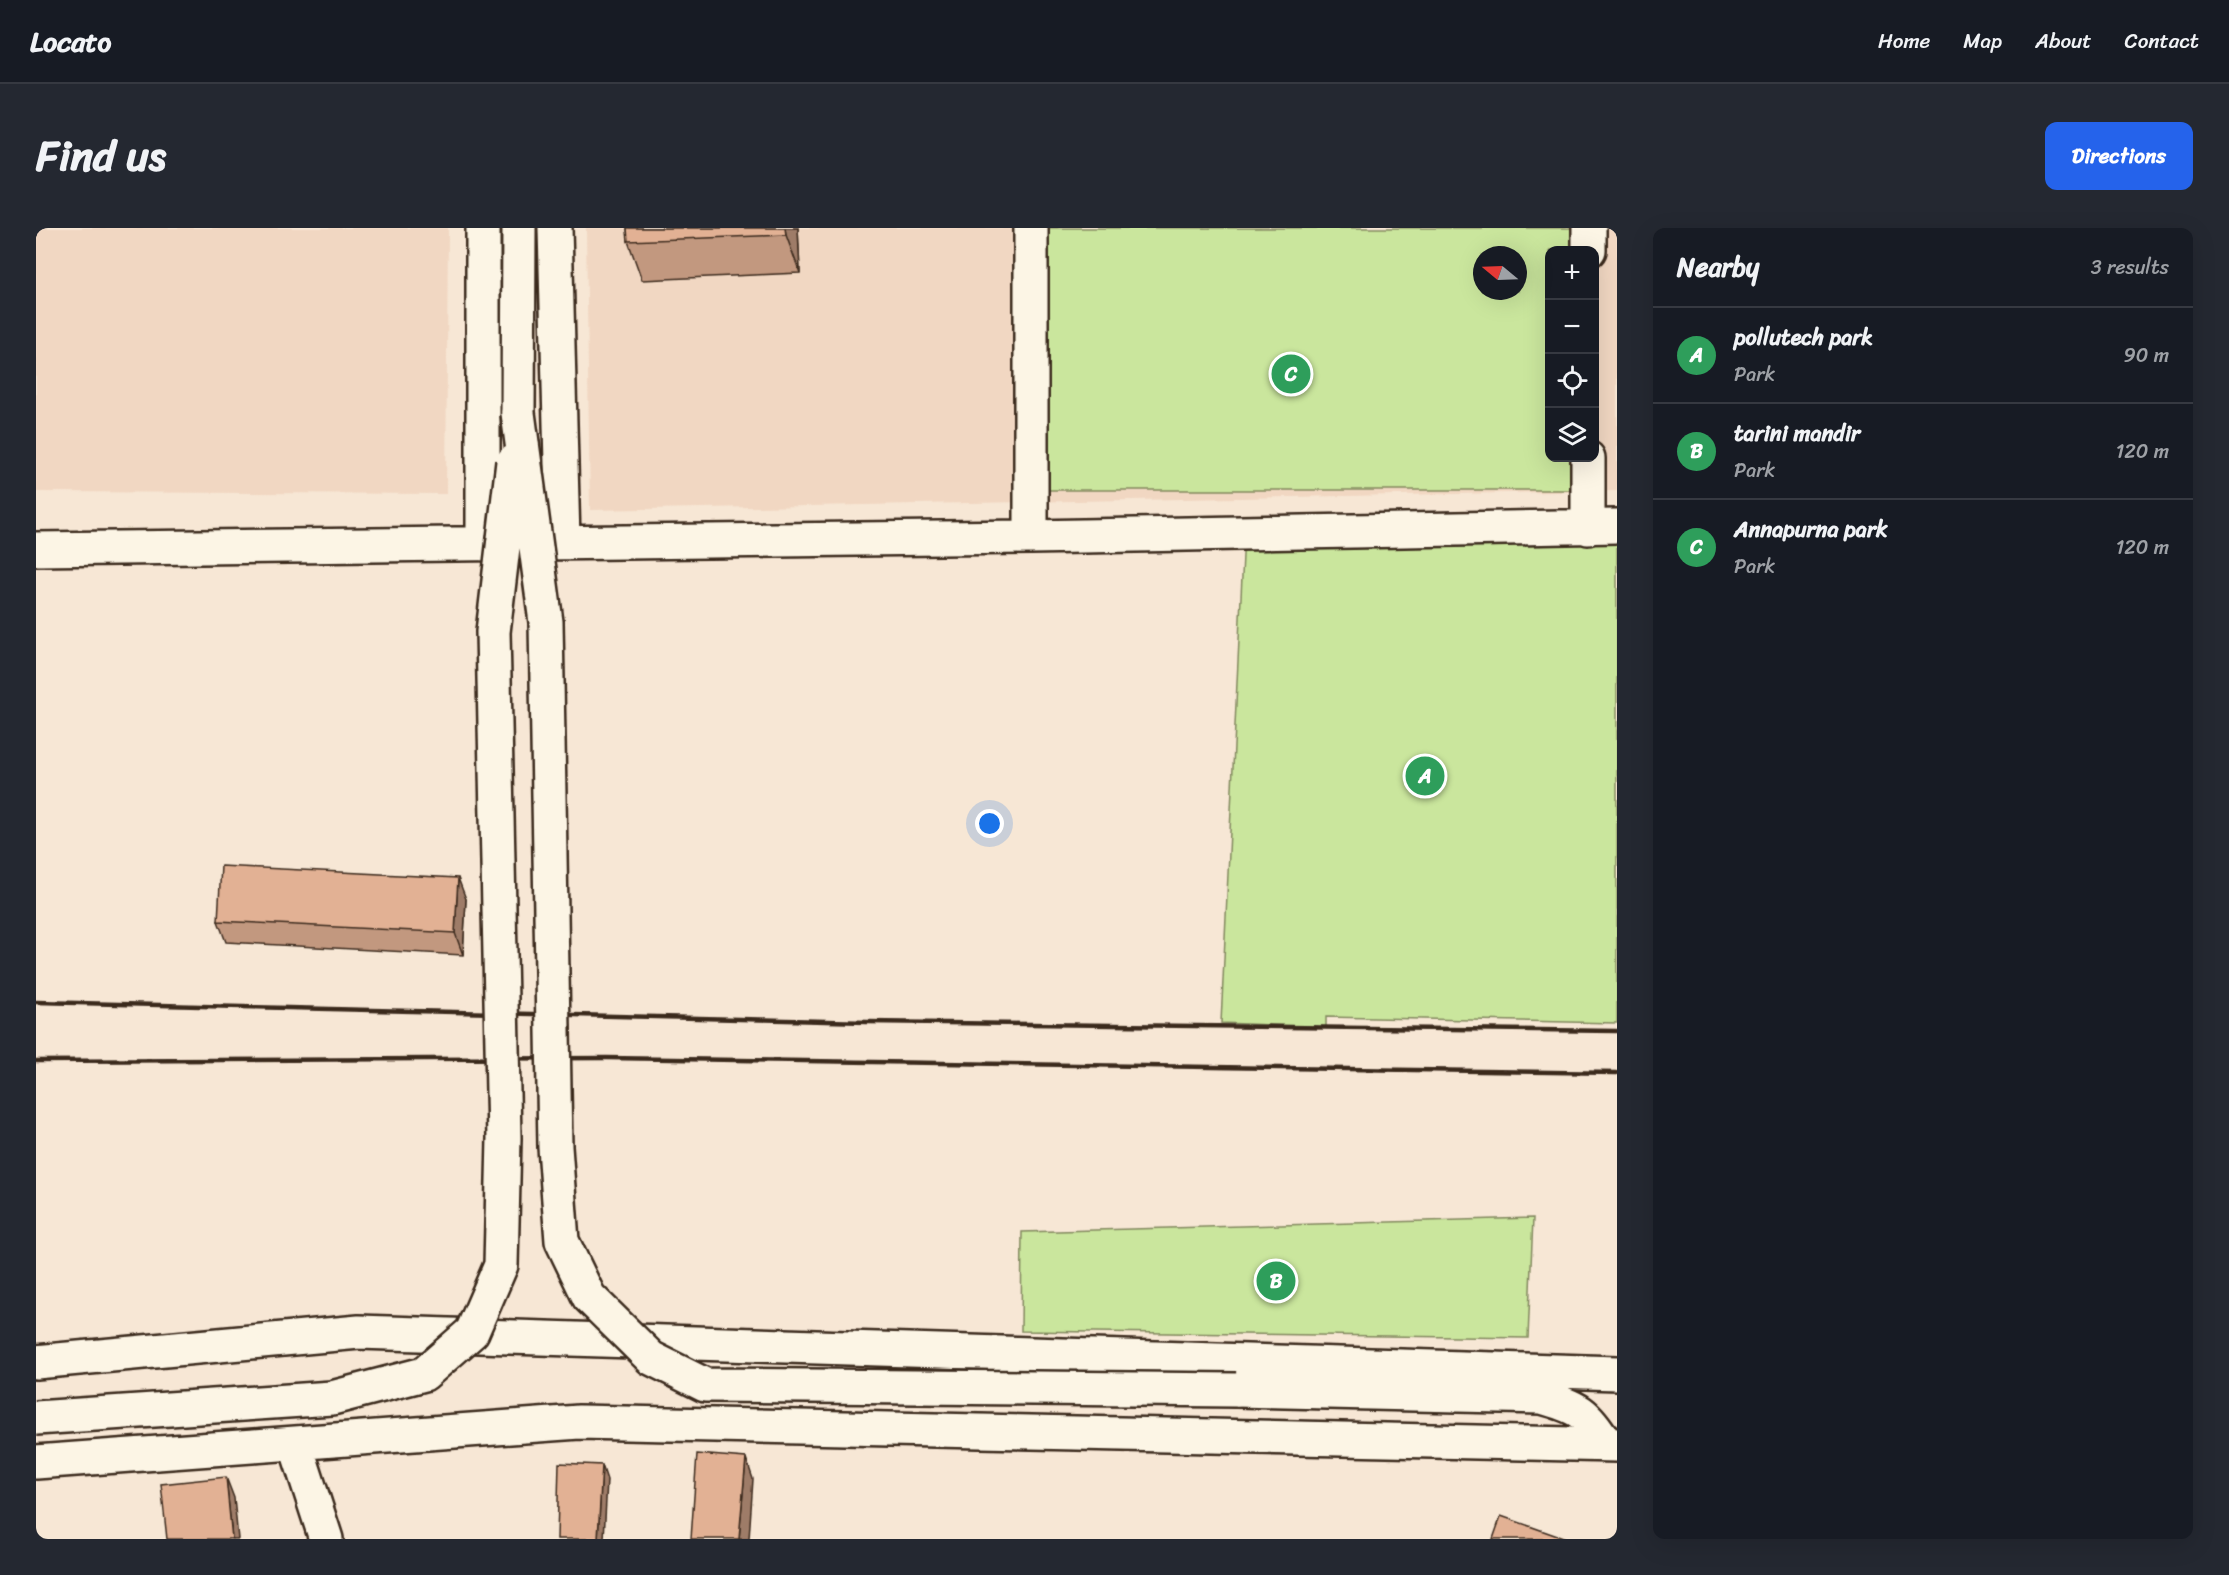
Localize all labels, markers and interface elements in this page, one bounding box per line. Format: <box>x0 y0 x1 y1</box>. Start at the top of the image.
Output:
text: Locato <box>30 17 111 66</box>
text: Home <box>1878 22 1930 60</box>
text: Map <box>1963 22 2002 60</box>
text: About <box>2035 22 2092 60</box>
text: Contact <box>2125 22 2199 60</box>
text: Find us <box>36 119 166 193</box>
button: Directions <box>2045 122 2193 190</box>
text: Nearby <box>1677 244 1759 290</box>
north arrow <box>1473 246 1527 300</box>
map controls <box>1545 246 1599 462</box>
button: + <box>1545 246 1599 300</box>
text: 3 results <box>2091 250 2169 285</box>
button: − <box>1545 300 1599 354</box>
text: pollutech park <box>1734 318 1873 357</box>
text: A <box>1690 338 1703 373</box>
text: 90 m <box>2124 338 2169 373</box>
pin: C <box>1272 352 1310 396</box>
button: locate <box>1545 354 1599 408</box>
text: Park <box>1734 357 1775 392</box>
button: layers <box>1545 408 1599 462</box>
text: tarini mandir <box>1734 414 1860 453</box>
text: B <box>1690 434 1703 469</box>
text: 120 m <box>2116 434 2169 469</box>
text: Park <box>1734 453 1775 488</box>
text: Annapurna park <box>1734 510 1888 549</box>
text: C <box>1690 530 1703 565</box>
text: 120 m <box>2116 530 2169 565</box>
text: Park <box>1734 549 1775 584</box>
pin: A <box>1406 754 1444 798</box>
your location <box>975 809 1004 838</box>
pin: B <box>1256 1258 1296 1304</box>

